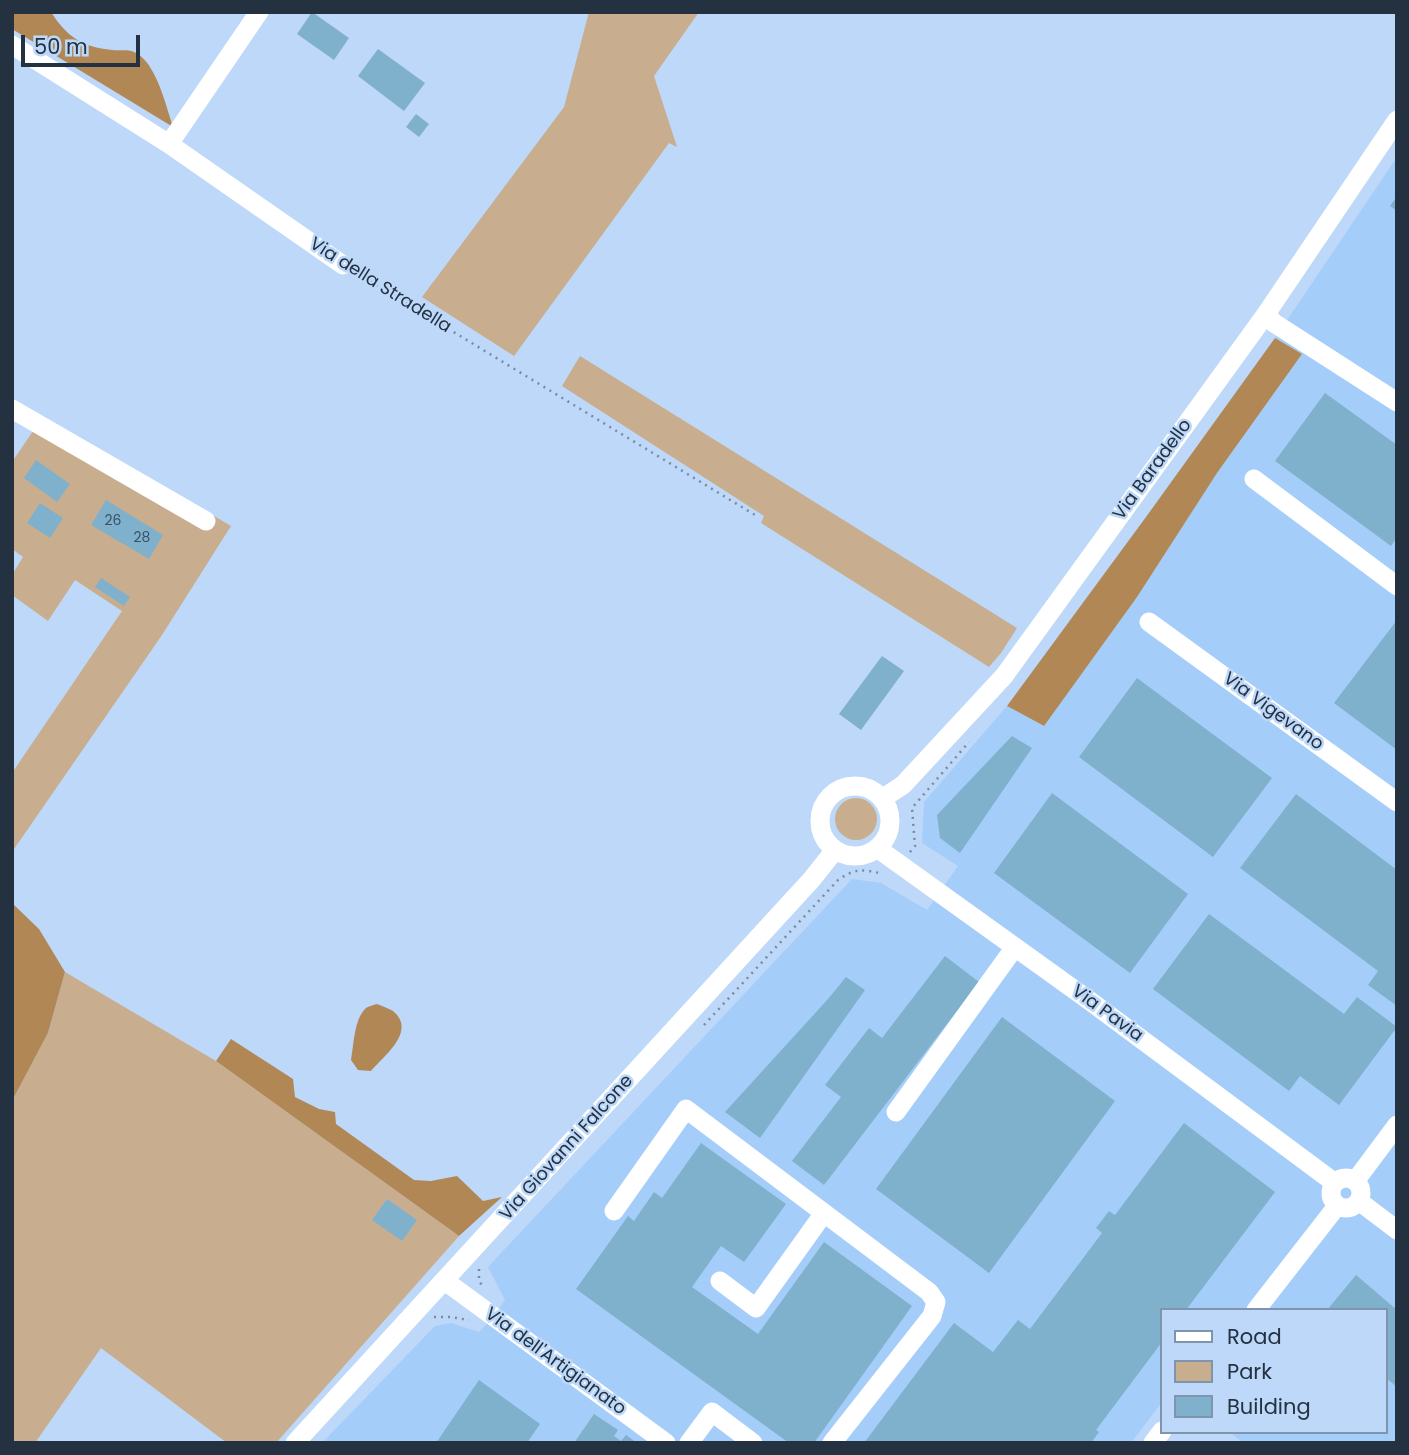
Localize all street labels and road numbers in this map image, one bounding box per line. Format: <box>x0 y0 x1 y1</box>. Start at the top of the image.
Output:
street label: Via della Stradella <box>305 234 455 338</box>
street label: Via Baradello <box>1109 415 1197 525</box>
street label: Via Vigevano <box>1219 668 1327 756</box>
street label: Via Pavia <box>1067 981 1147 1047</box>
street label: Via Giovanni Falcone <box>496 1071 638 1225</box>
street label: Via dell'Artigianato <box>480 1304 630 1420</box>

